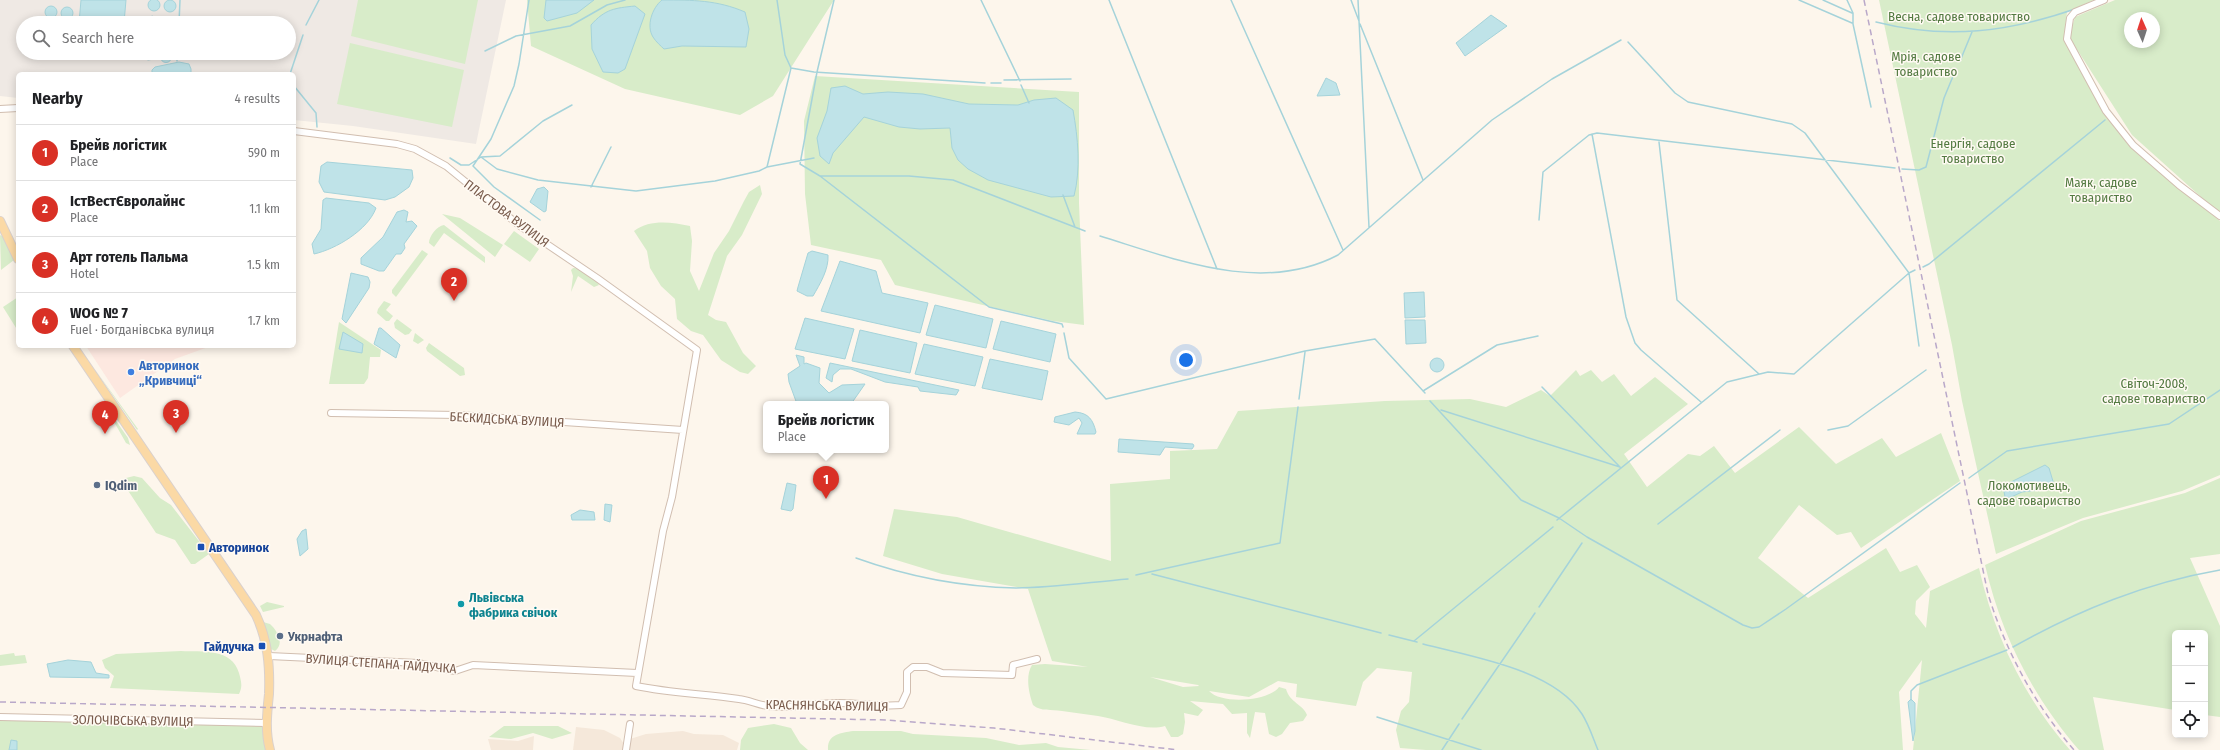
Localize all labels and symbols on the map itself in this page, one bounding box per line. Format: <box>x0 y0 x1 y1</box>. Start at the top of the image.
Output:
park label: Весна, садове товариство <box>1888 9 2030 24</box>
north arrow <box>2124 12 2160 48</box>
park label: Мрія, садове товариство <box>1891 49 1961 79</box>
park label: Енергія, садове товариство <box>1931 136 2015 166</box>
park label: Маяк, садове товариство <box>2065 175 2137 205</box>
street label: ПЛАСТОВА ВУЛИЦЯ <box>461 177 552 250</box>
pin: 2 <box>441 268 467 301</box>
your location <box>1176 350 1196 370</box>
place label: Авторинок „Кривчиці“ <box>138 358 202 388</box>
marker: Авторинок „Кривчиці“ <box>126 367 136 377</box>
park label: Світоч-2008, садове товариство <box>2102 376 2206 406</box>
pin: 3 <box>163 400 189 433</box>
pin: 4 <box>92 401 118 434</box>
street label: БЕСКИДСЬКА ВУЛИЦЯ <box>449 409 565 430</box>
pin: 1 <box>813 466 839 499</box>
place label: IQdim <box>105 478 137 493</box>
park label: Локомотивець, садове товариство <box>1977 478 2081 508</box>
marker: IQdim <box>92 480 102 490</box>
place label: Авторинок <box>208 540 269 555</box>
marker: Авторинок <box>196 542 206 552</box>
place label: Львівська фабрика свічок <box>469 590 558 620</box>
marker: Львівська фабрика свічок <box>456 599 466 609</box>
place label: Укрнафта <box>287 629 343 644</box>
marker: Укрнафта <box>275 631 285 641</box>
place label: Гайдучка <box>204 639 255 654</box>
marker: Гайдучка <box>257 641 267 651</box>
street label: ВУЛИЦЯ СТЕПАНА ГАЙДУЧКА <box>305 651 457 676</box>
street label: КРАСНЯНСЬКА ВУЛИЦЯ <box>766 697 888 714</box>
street label: ЗОЛОЧІВСЬКА ВУЛИЦЯ <box>72 712 194 729</box>

